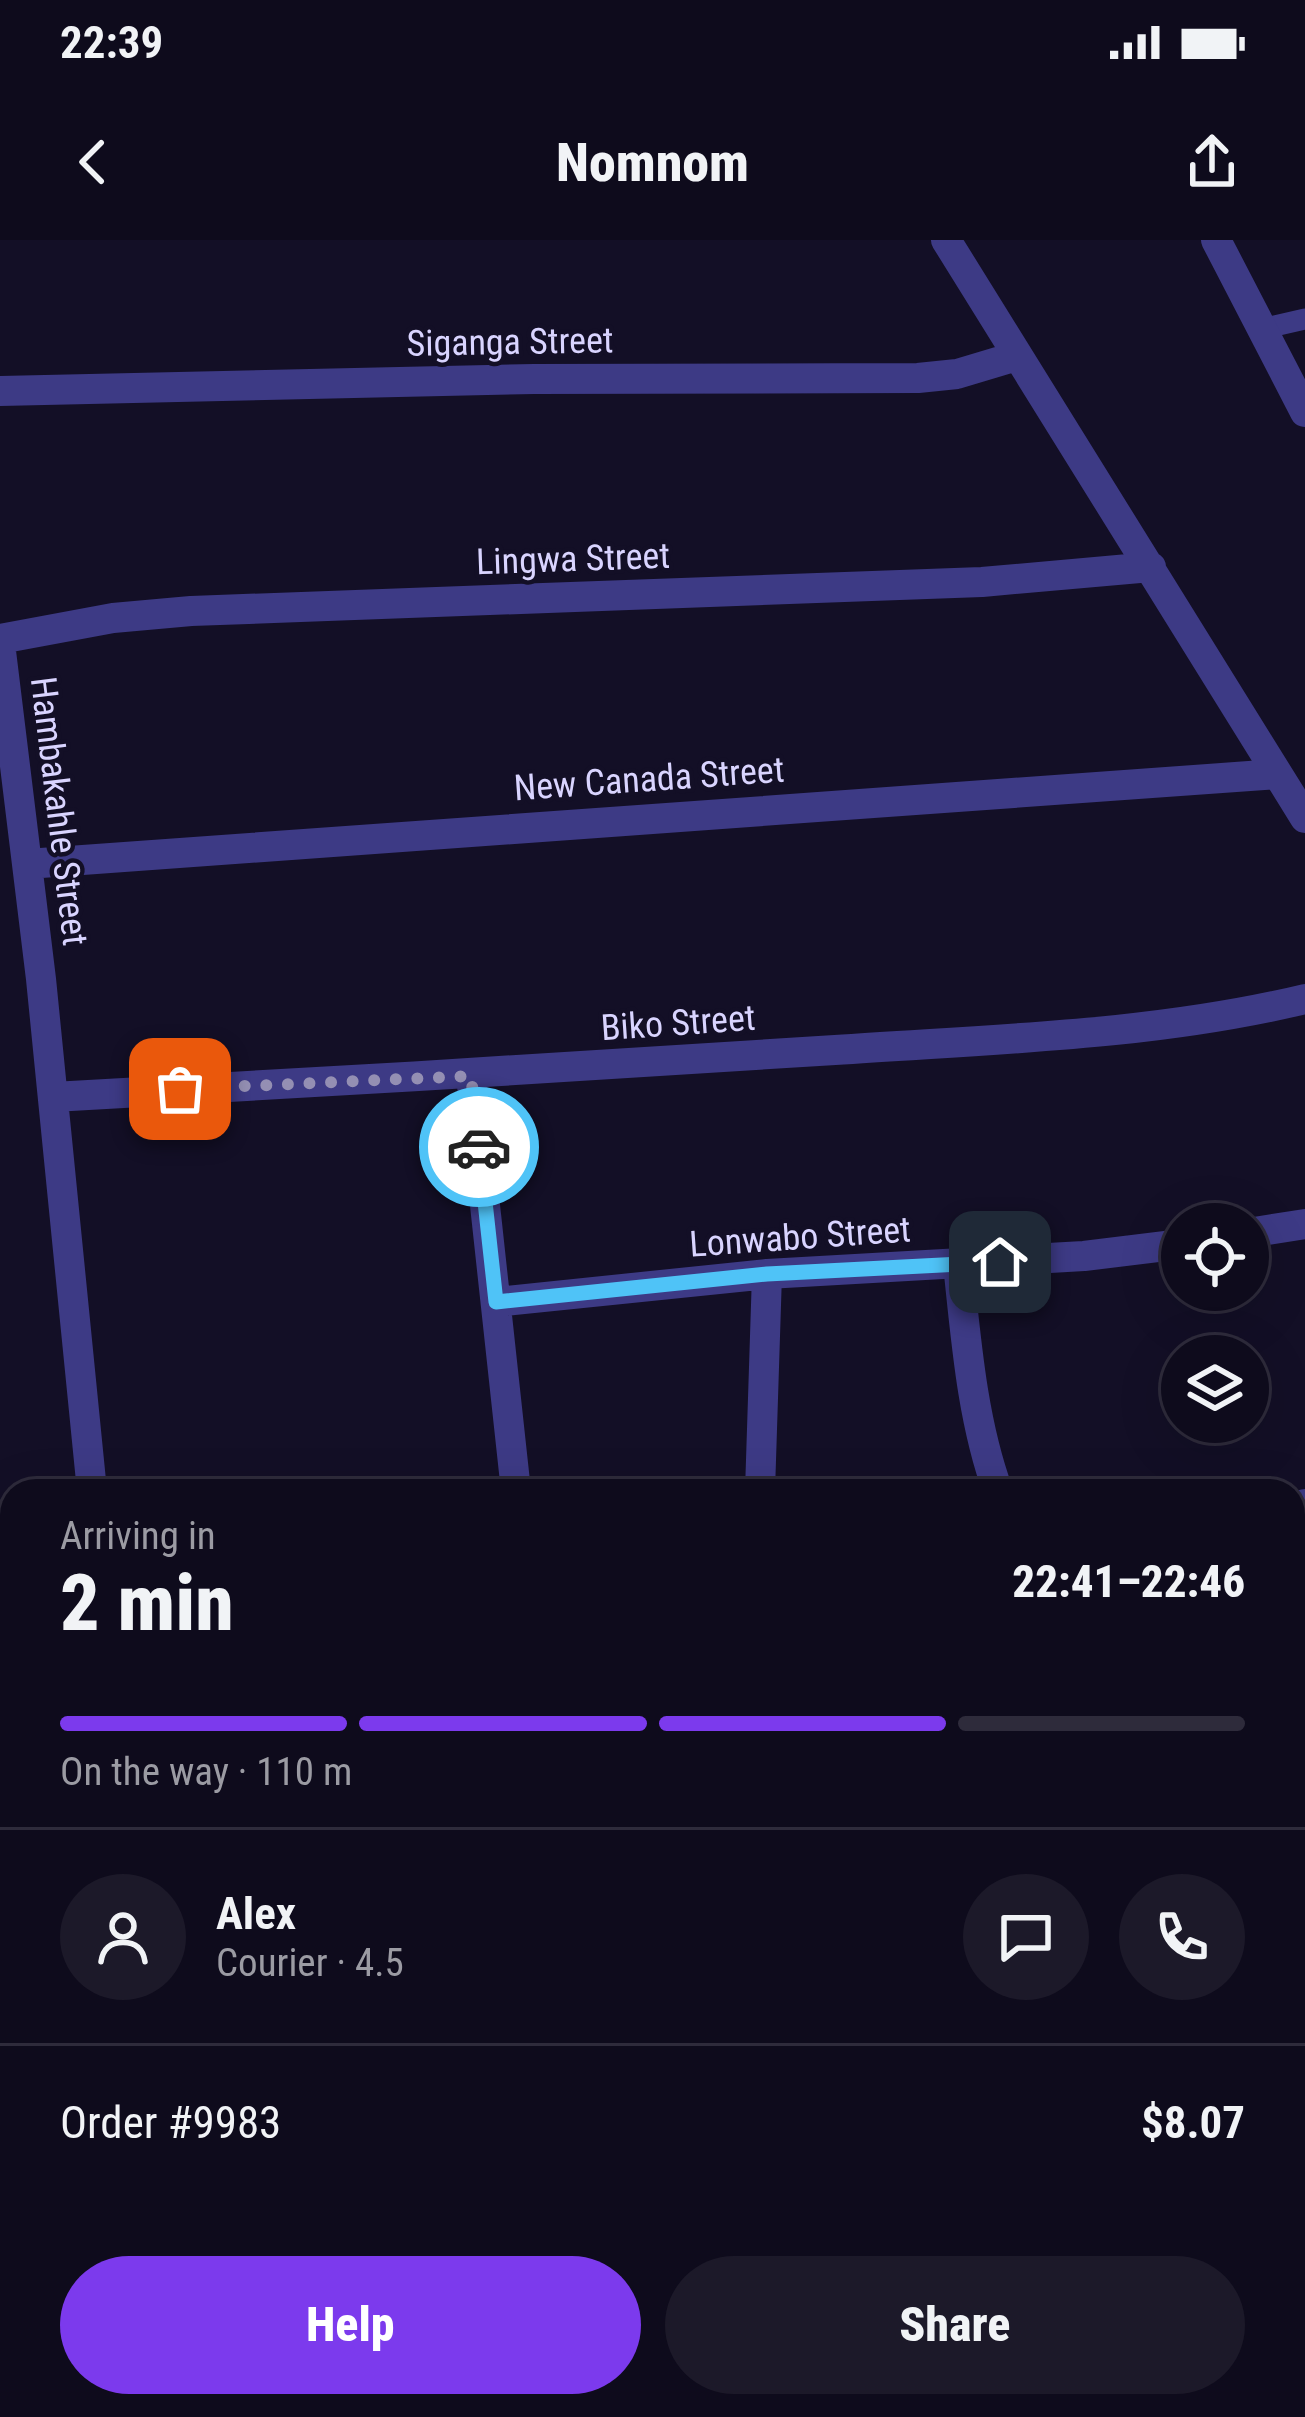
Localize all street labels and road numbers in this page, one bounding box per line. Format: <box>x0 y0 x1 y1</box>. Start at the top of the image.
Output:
street label: Siganga Street <box>406 319 614 365</box>
street label: Lingwa Street <box>475 535 671 583</box>
street label: Hambakahle Street <box>22 674 96 948</box>
street label: New Canada Street <box>512 749 786 809</box>
street label: Biko Street <box>599 997 757 1049</box>
street label: Lonwabo Street <box>688 1208 912 1266</box>

